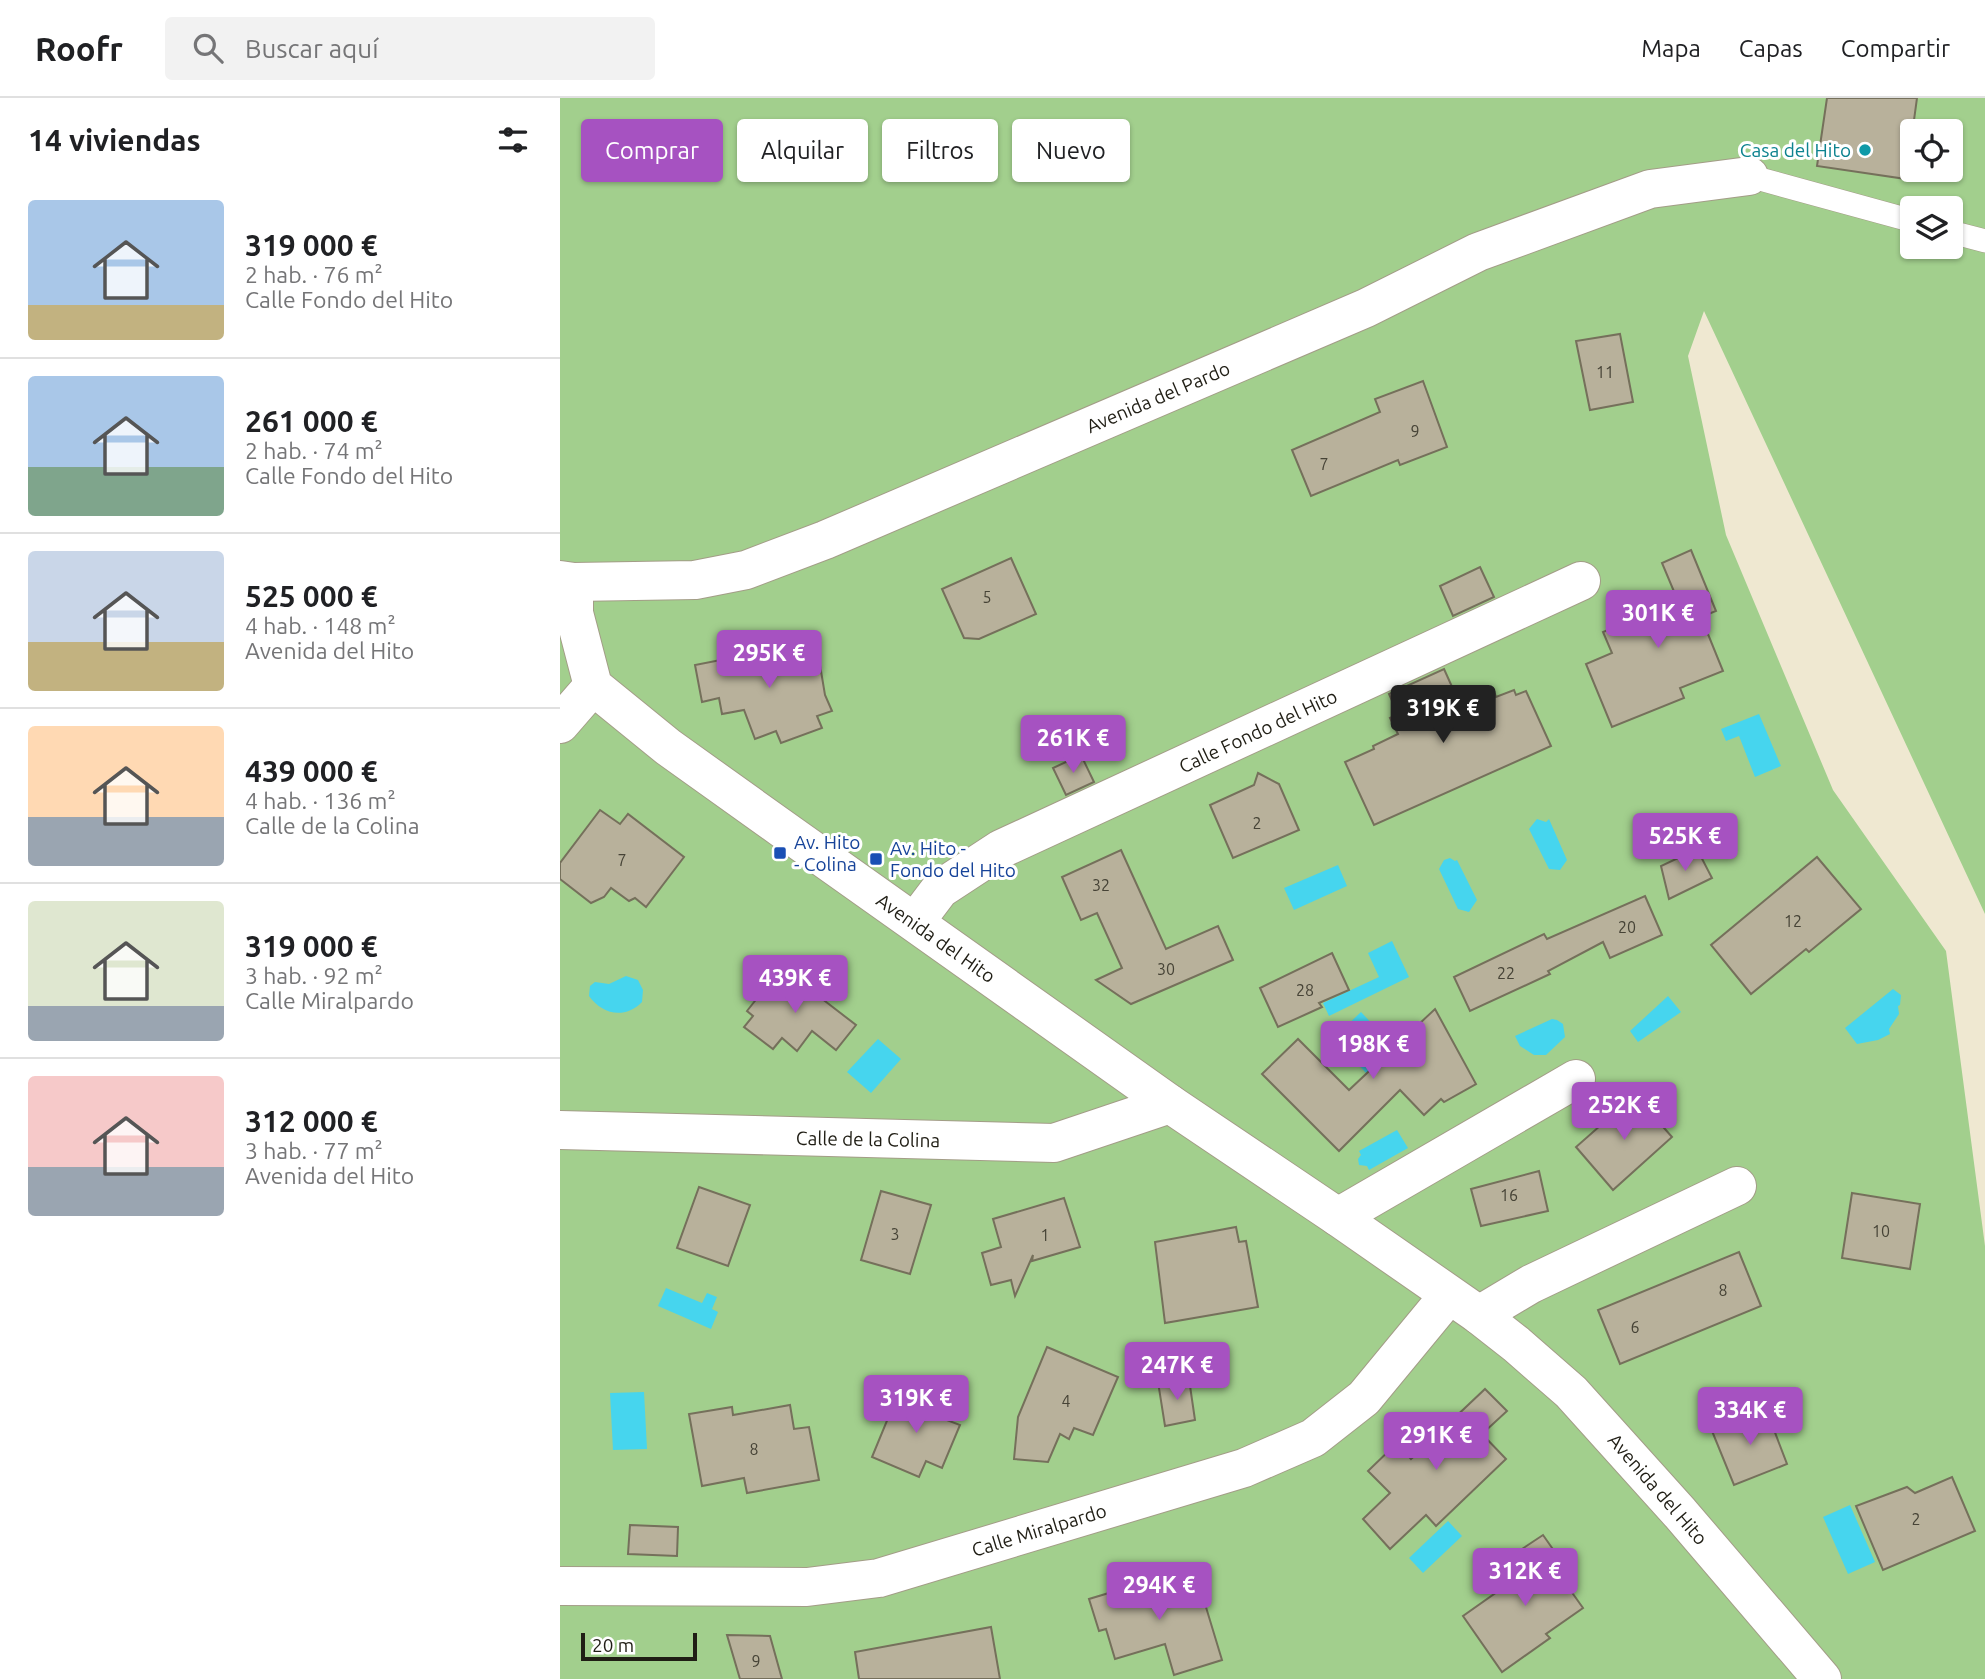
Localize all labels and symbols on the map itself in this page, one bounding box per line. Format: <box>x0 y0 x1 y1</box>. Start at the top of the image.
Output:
place label: Casa del Hito <box>1740 139 1851 161</box>
marker: Casa del Hito <box>1857 142 1873 158</box>
street label: Avenida del Pardo <box>1083 357 1233 437</box>
house number: 11 <box>1596 363 1614 381</box>
house number: 9 <box>1410 422 1420 440</box>
house number: 7 <box>1319 455 1329 473</box>
house number: 5 <box>982 588 992 606</box>
pin: 301K € <box>1601 590 1715 650</box>
pin: 295K € <box>712 630 826 690</box>
street label: Calle Fondo del Hito <box>1175 685 1341 777</box>
pin: 319K € <box>1386 686 1500 745</box>
pin: 261K € <box>1016 716 1130 775</box>
house number: 2 <box>1252 814 1262 832</box>
pin: 525K € <box>1628 814 1742 873</box>
place label: Av. Hito - Colina <box>794 831 860 875</box>
place label: Av. Hito - Fondo del Hito <box>890 837 1016 881</box>
marker: Av. Hito - Colina <box>772 845 788 861</box>
house number: 7 <box>617 851 627 869</box>
marker: Av. Hito - Fondo del Hito <box>868 851 884 867</box>
house number: 32 <box>1092 876 1110 894</box>
street label: Avenida del Hito <box>872 889 1000 987</box>
house number: 12 <box>1784 912 1802 930</box>
house number: 20 <box>1618 918 1636 936</box>
pin: 439K € <box>738 956 852 1015</box>
house number: 30 <box>1157 960 1175 978</box>
house number: 22 <box>1497 964 1515 982</box>
house number: 28 <box>1296 981 1314 999</box>
pin: 198K € <box>1316 1021 1430 1081</box>
pin: 252K € <box>1567 1082 1681 1142</box>
street label: Calle de la Colina <box>796 1127 940 1151</box>
house number: 16 <box>1500 1186 1518 1204</box>
house number: 10 <box>1872 1222 1890 1240</box>
house number: 3 <box>890 1225 900 1243</box>
house number: 1 <box>1040 1226 1050 1244</box>
house number: 8 <box>1718 1281 1728 1299</box>
house number: 6 <box>1630 1318 1640 1336</box>
pin: 247K € <box>1120 1342 1234 1402</box>
pin: 319K € <box>859 1376 973 1435</box>
pin: 334K € <box>1693 1388 1807 1447</box>
house number: 4 <box>1061 1392 1071 1410</box>
pin: 291K € <box>1379 1412 1493 1472</box>
street label: Avenida del Hito <box>1604 1429 1712 1549</box>
house number: 8 <box>749 1440 759 1458</box>
street label: Calle Miralpardo <box>969 1499 1109 1561</box>
house number: 2 <box>1911 1510 1921 1528</box>
pin: 312K € <box>1468 1548 1582 1608</box>
pin: 294K € <box>1102 1562 1216 1622</box>
scale bar <box>581 1630 696 1662</box>
house number: 9 <box>751 1652 761 1670</box>

